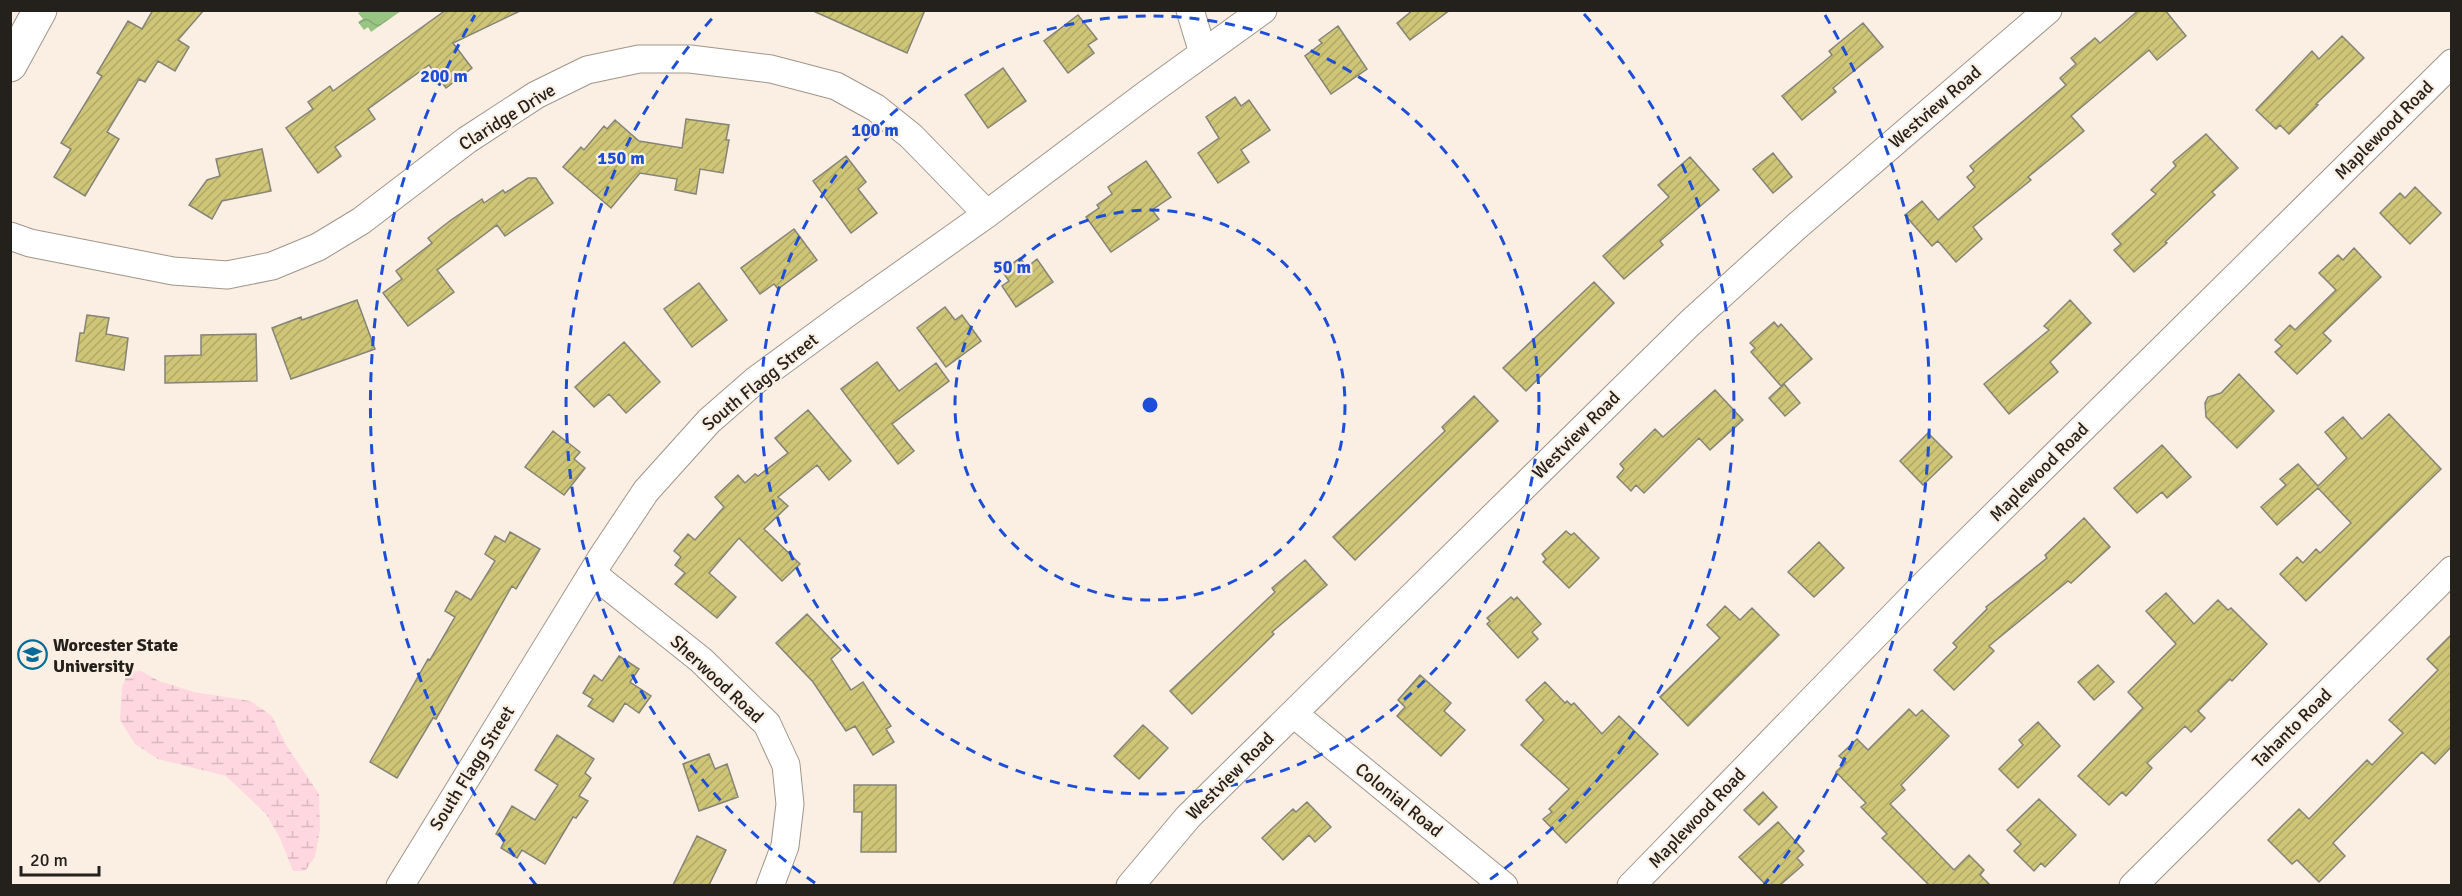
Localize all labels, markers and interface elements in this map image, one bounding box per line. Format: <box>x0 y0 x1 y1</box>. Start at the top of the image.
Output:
street label: Westview Road <box>1884 61 1986 153</box>
text: 200 m <box>420 65 468 87</box>
street label: Maplewood Road <box>2330 76 2438 184</box>
street label: Claridge Drive <box>455 79 559 155</box>
text: 100 m <box>851 119 899 141</box>
text: 150 m <box>597 147 645 169</box>
text: 50 m <box>993 256 1031 278</box>
street label: South Flagg Street <box>698 328 822 436</box>
street label: Westview Road <box>1528 387 1624 483</box>
centre of rings <box>1140 395 1160 415</box>
street label: Maplewood Road <box>1985 418 2093 526</box>
street label: Sherwood Road <box>666 630 768 728</box>
place label: Worcester State University <box>53 634 178 677</box>
school or university icon: Worcester State University <box>16 639 48 671</box>
street label: Tahanto Road <box>2248 684 2336 772</box>
street label: South Flagg Street <box>425 702 519 834</box>
street label: Westview Road <box>1182 728 1278 824</box>
street label: Colonial Road <box>1351 758 1447 842</box>
street label: Maplewood Road <box>1644 763 1750 873</box>
scale bar <box>21 839 99 877</box>
text: 20 m <box>30 849 68 871</box>

